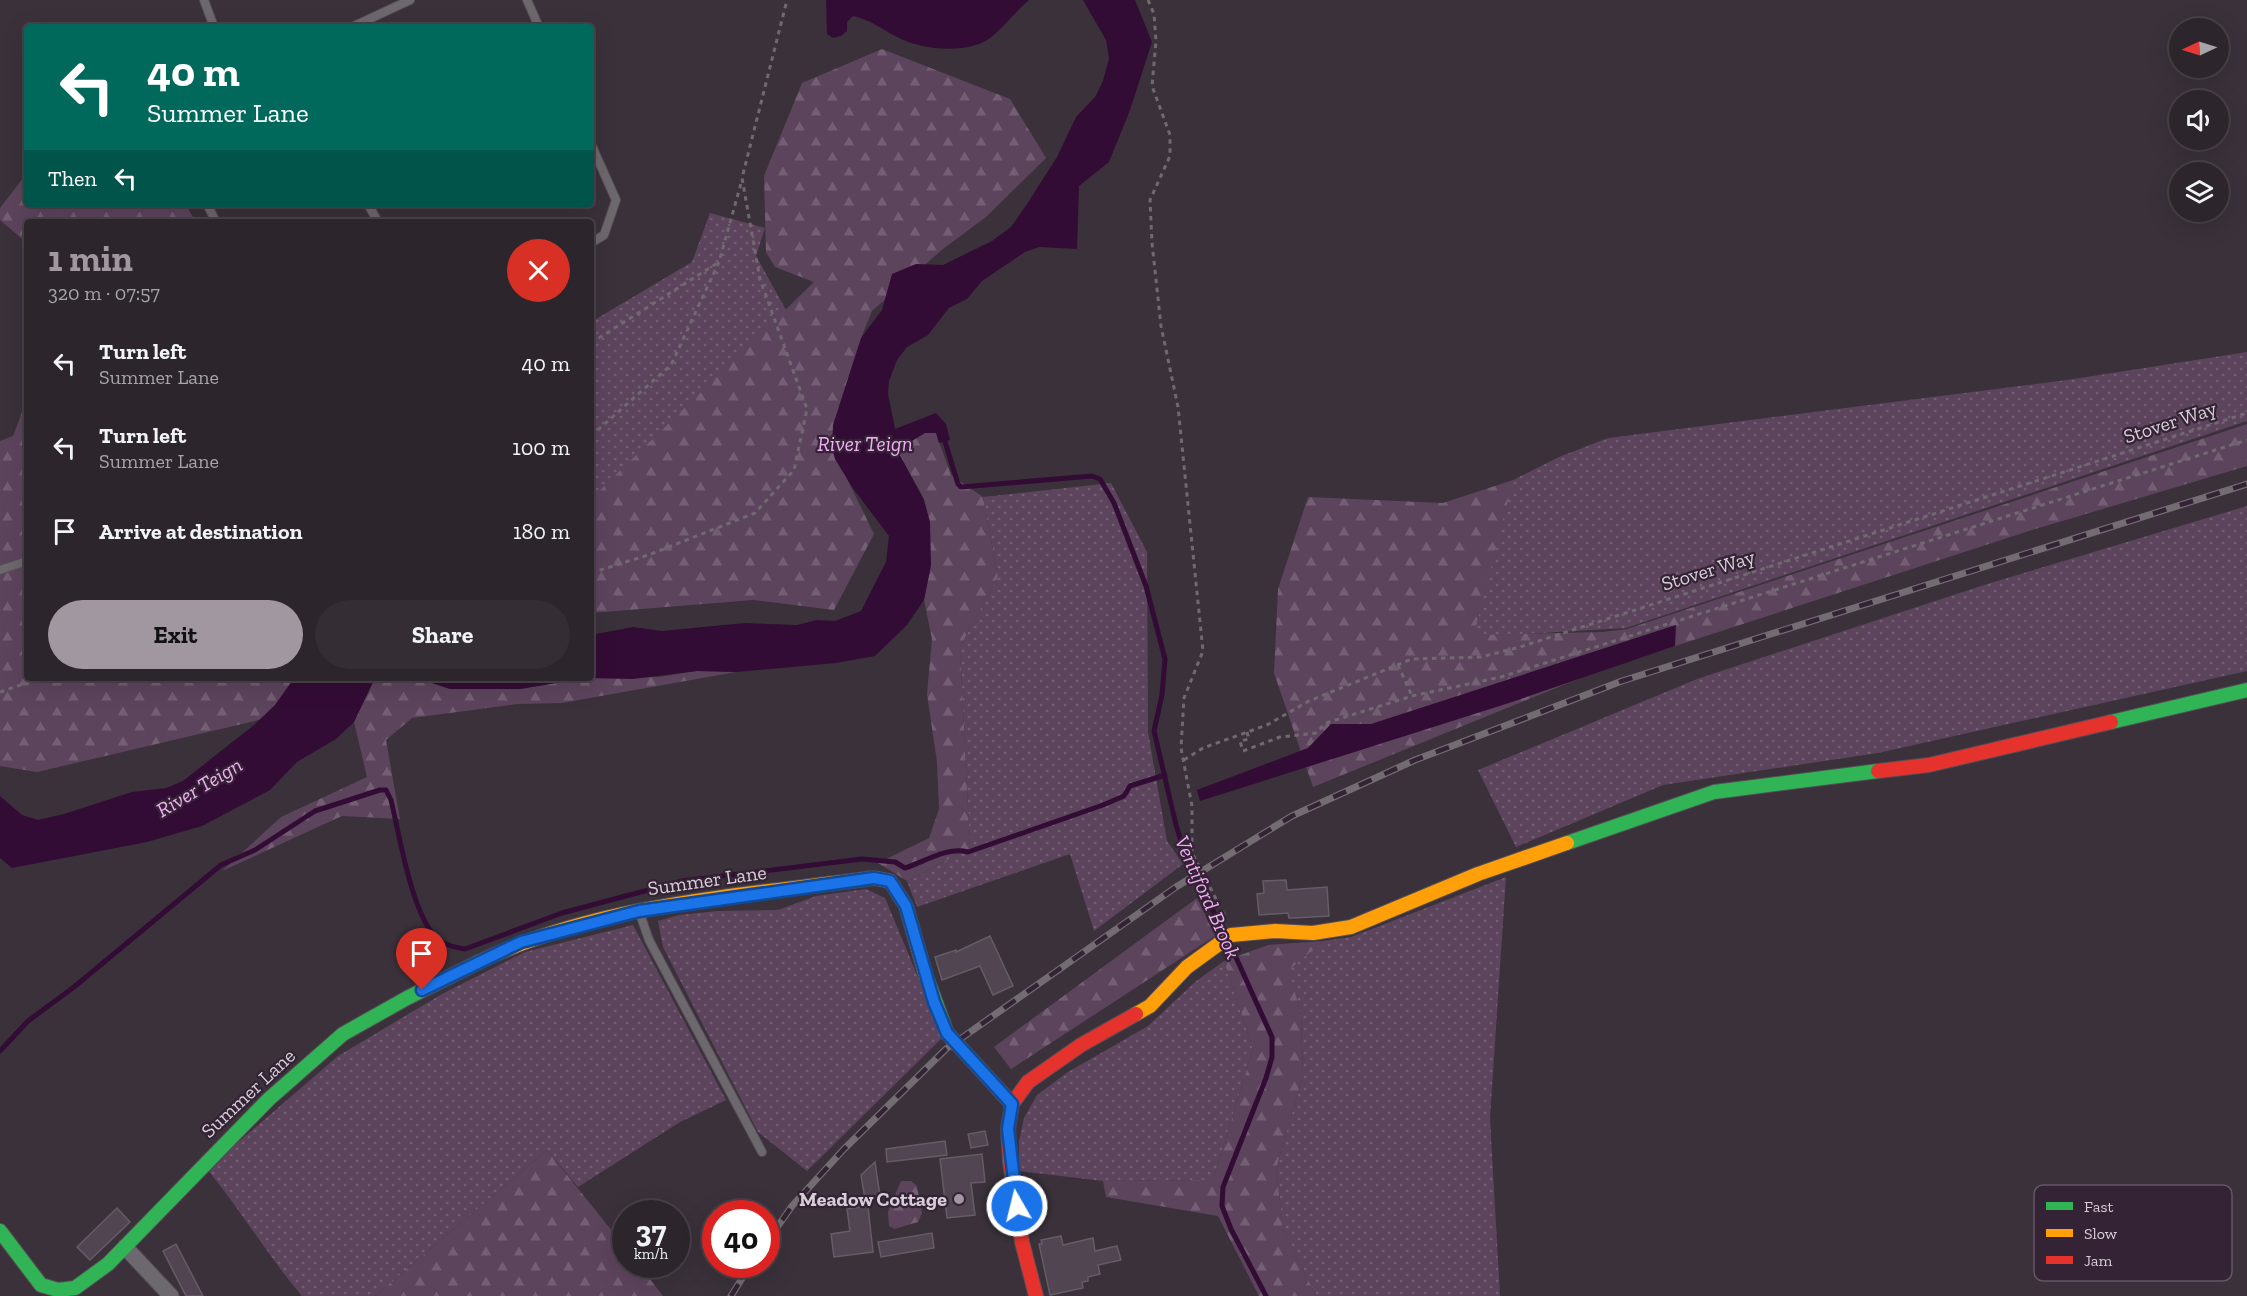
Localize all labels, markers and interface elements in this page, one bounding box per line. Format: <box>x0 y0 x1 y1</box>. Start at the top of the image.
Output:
north arrow <box>2169 18 2229 78</box>
map controls <box>2169 18 2229 222</box>
text: 40 m <box>147 46 240 97</box>
icon: left <box>48 48 126 126</box>
button: sound <box>2169 90 2229 150</box>
text: Summer Lane <box>147 97 309 129</box>
icon: left <box>109 162 142 195</box>
button: layers <box>2169 162 2229 222</box>
text: Then <box>48 165 97 192</box>
text: 1 min <box>48 237 133 280</box>
button: close <box>507 239 570 302</box>
text: 320 m · 07:57 <box>48 281 160 305</box>
text: Turn left <box>99 338 186 365</box>
icon: left <box>48 347 81 380</box>
text: 40 m <box>521 350 570 377</box>
text: Summer Lane <box>99 365 219 389</box>
street label: Stover Way <box>2120 395 2220 448</box>
text: Turn left <box>99 422 186 449</box>
icon: left <box>48 431 81 464</box>
water label: River Teign <box>817 431 913 456</box>
text: 100 m <box>512 434 570 461</box>
text: Summer Lane <box>99 449 219 473</box>
icon: arrive <box>48 515 81 548</box>
text: Arrive at destination <box>99 518 302 545</box>
text: 180 m <box>513 518 570 545</box>
street label: Stover Way <box>1658 544 1758 596</box>
button: Exit <box>48 600 303 669</box>
button: Share <box>315 600 570 669</box>
water label: River Teign <box>152 752 246 822</box>
water label: Ventiford Brook <box>1170 832 1246 962</box>
street label: Summer Lane <box>646 860 768 900</box>
pin <box>396 928 447 990</box>
icon: arrive <box>405 937 438 970</box>
street label: Summer Lane <box>196 1043 300 1143</box>
position arrow <box>985 1174 1049 1238</box>
legend <box>2034 1185 2232 1281</box>
place label: Meadow Cottage <box>799 1187 947 1211</box>
marker: Meadow Cottage <box>952 1192 966 1206</box>
text: Fast <box>2084 1197 2113 1216</box>
speed limit sign: 40 <box>702 1200 780 1278</box>
text: 37 <box>636 1214 666 1250</box>
text: Slow <box>2084 1224 2118 1243</box>
text: km/h <box>634 1245 668 1263</box>
text: Jam <box>2084 1251 2113 1270</box>

